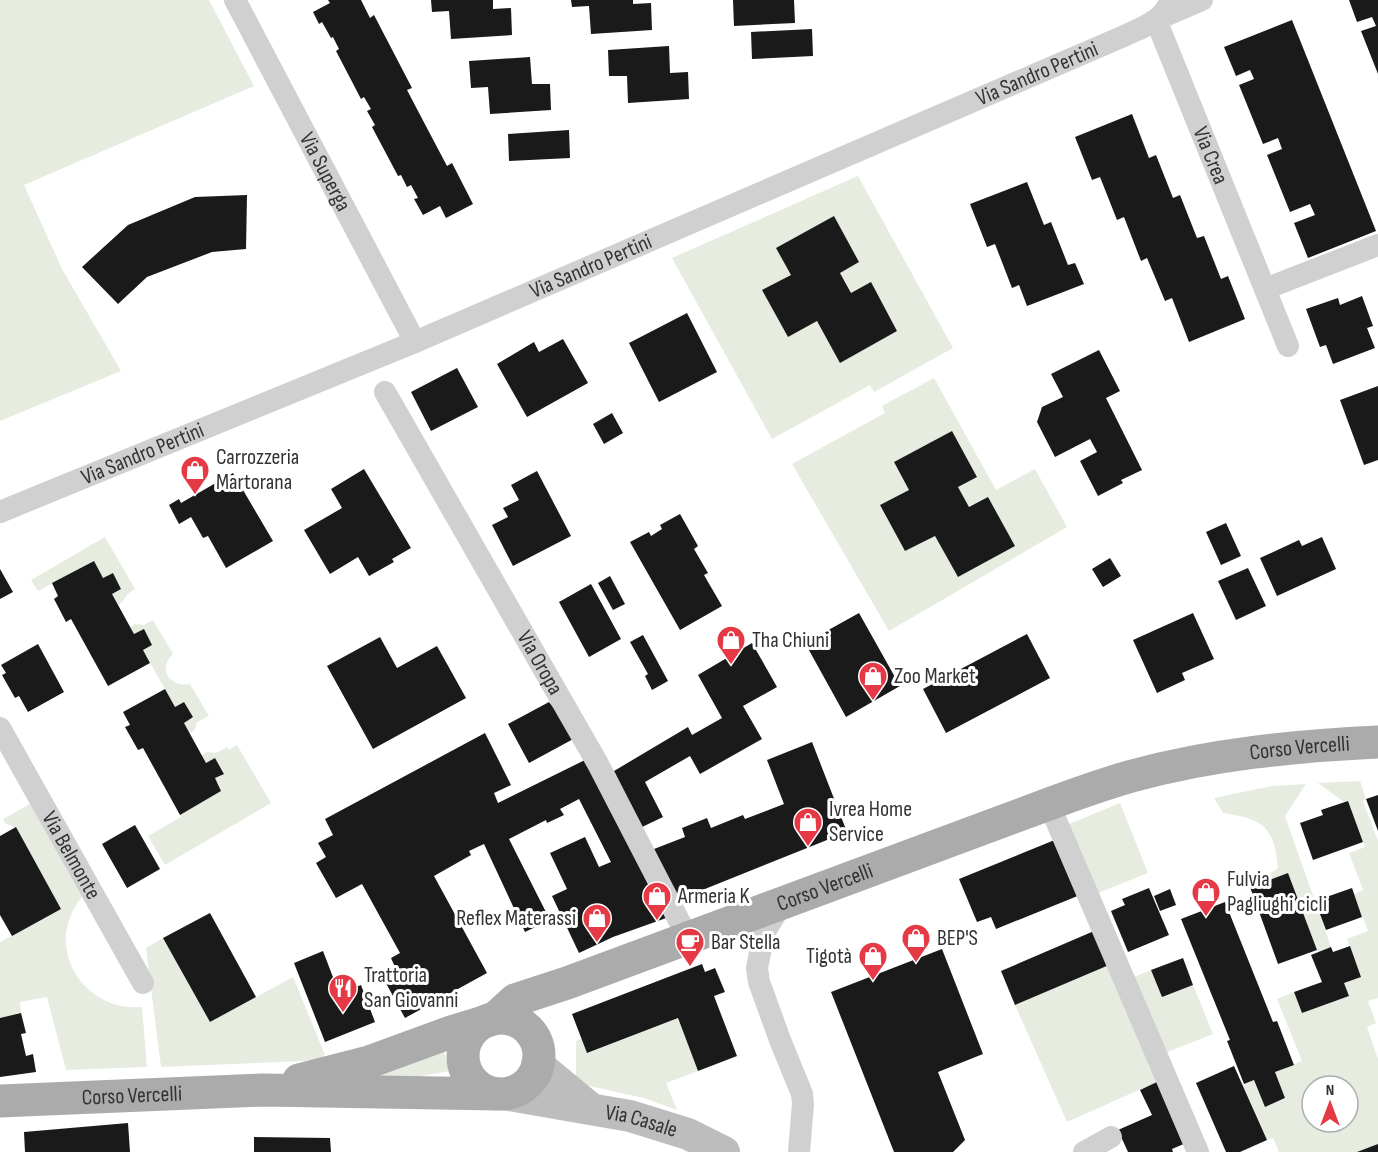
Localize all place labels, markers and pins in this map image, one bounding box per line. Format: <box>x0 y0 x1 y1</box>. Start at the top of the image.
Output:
place label: Carrozzeria Martorana <box>216 444 299 496</box>
shop icon: Carrozzeria Martorana <box>179 454 211 496</box>
shop icon: Tha Chiuni <box>715 624 747 666</box>
place label: Tha Chiuni <box>752 627 829 654</box>
shop icon: Zoo Market <box>857 660 889 702</box>
place label: Zoo Market <box>894 663 976 690</box>
place label: Ivrea Home Service <box>829 796 912 848</box>
shop icon: Ivrea Home Service <box>792 806 824 848</box>
place label: Fulvia Pagliughi cicli <box>1227 866 1327 918</box>
shop icon: Fulvia Pagliughi cicli <box>1190 876 1222 918</box>
shop icon: Armeria K <box>641 880 673 922</box>
place label: Armeria K <box>677 883 750 910</box>
shop icon: Reflex Materassi <box>581 902 613 944</box>
place label: Reflex Materassi <box>456 905 576 932</box>
shop icon: BEP'S <box>900 922 932 964</box>
place label: BEP'S <box>937 925 978 952</box>
cafe icon: Bar Stella <box>674 926 706 968</box>
place label: Bar Stella <box>711 929 781 956</box>
shop icon: Tigotà <box>857 940 889 982</box>
place label: Tigotà <box>806 943 852 970</box>
place label: Trattoria San Giovanni <box>364 962 458 1014</box>
restaurant icon: Trattoria San Giovanni <box>327 972 359 1014</box>

